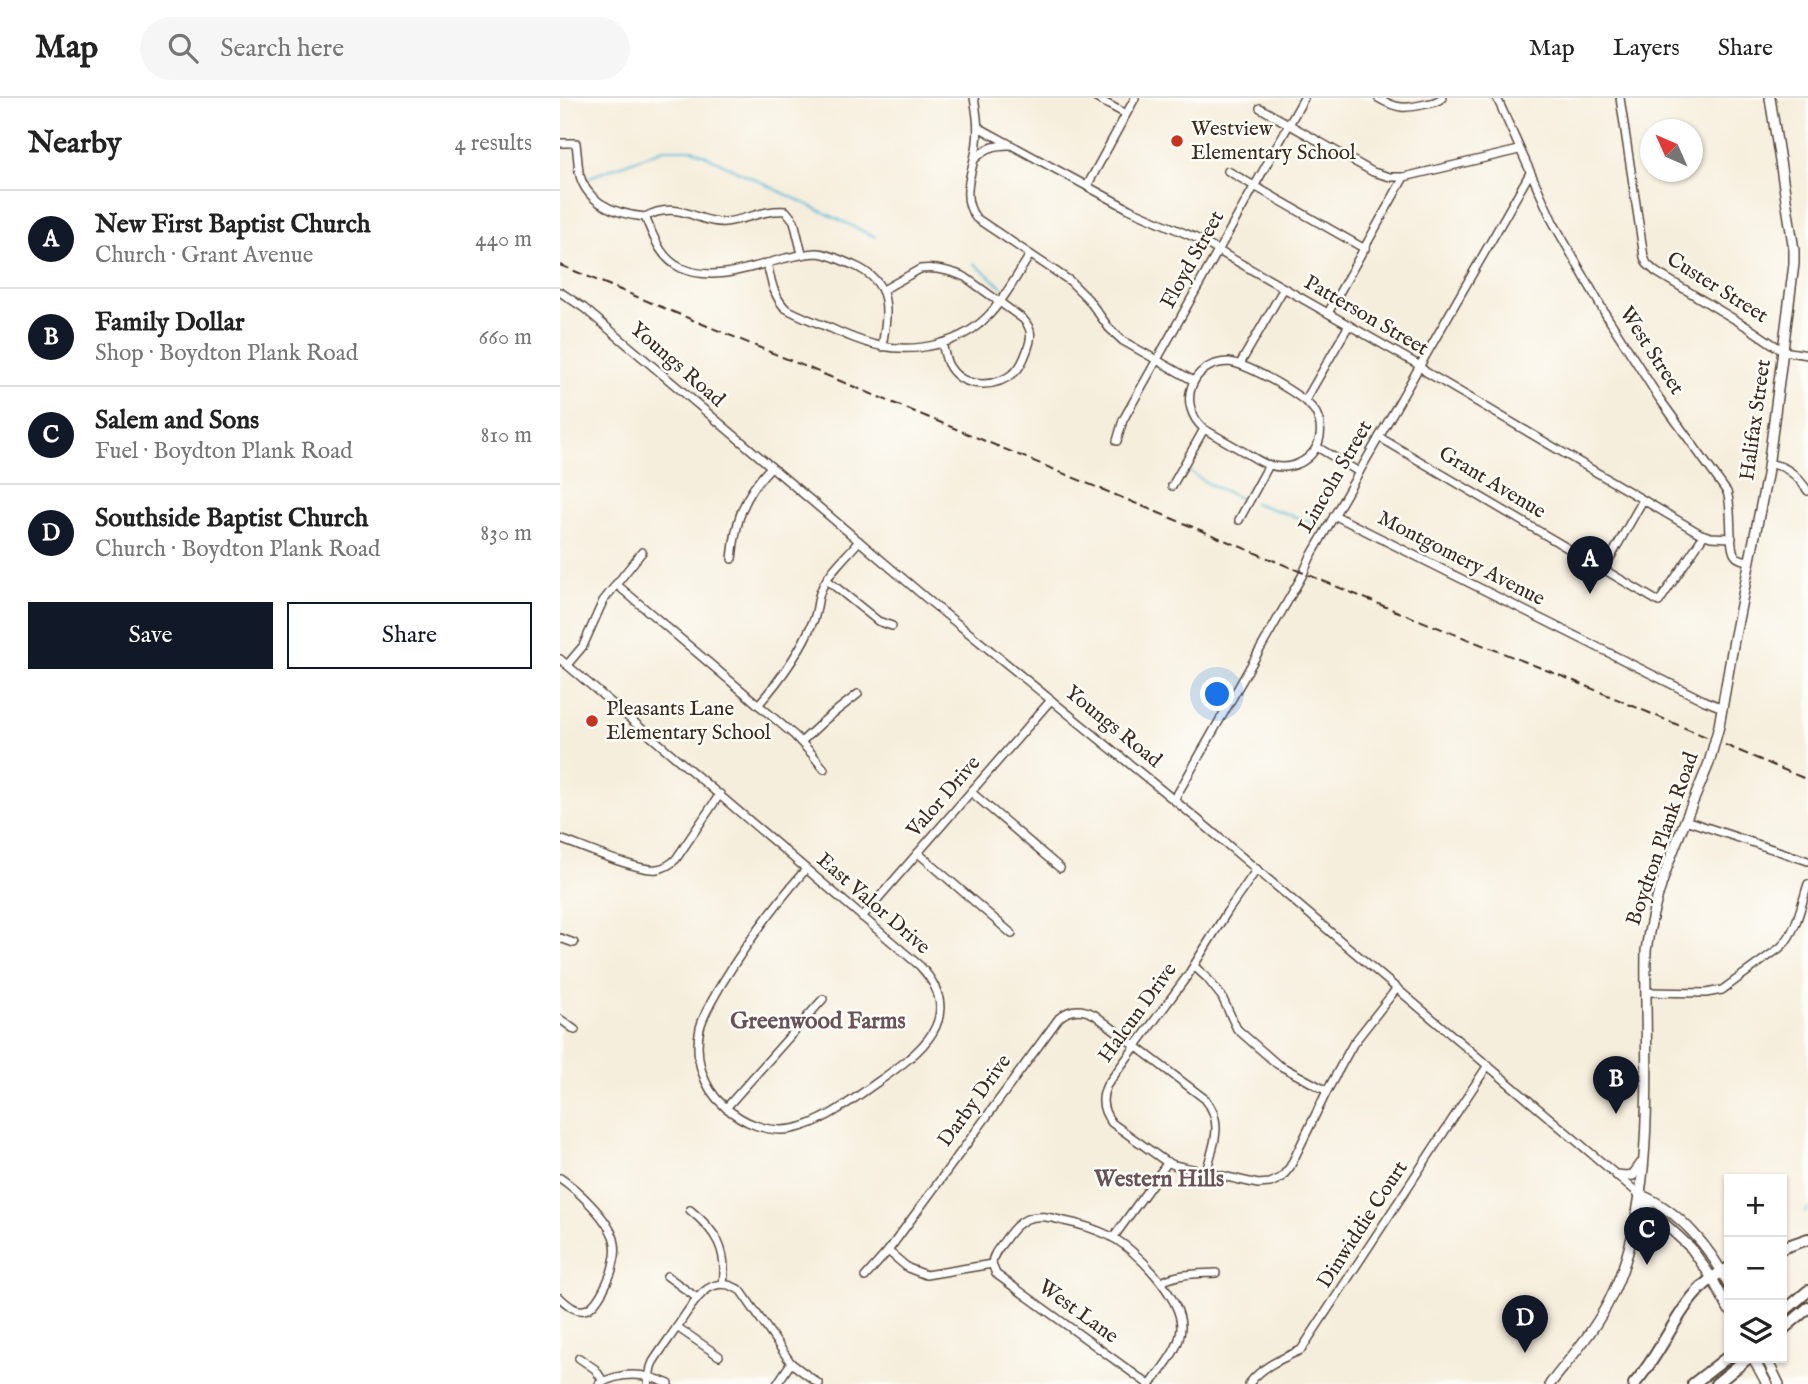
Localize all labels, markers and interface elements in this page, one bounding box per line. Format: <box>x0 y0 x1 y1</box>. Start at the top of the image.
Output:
search box <box>140 17 630 80</box>
text: Map <box>35 27 98 69</box>
icon: search <box>164 29 202 67</box>
text: Search here <box>220 32 344 65</box>
text: Map <box>1529 33 1575 64</box>
text: Layers <box>1613 33 1680 64</box>
text: Share <box>1718 33 1773 64</box>
place label: Westview Elementary School <box>1191 116 1356 167</box>
north arrow <box>1640 119 1703 182</box>
text: Nearby <box>28 125 121 163</box>
text: 4 results <box>454 129 532 158</box>
marker: Westview Elementary School <box>1169 133 1185 149</box>
street label: Floyd Street <box>1155 206 1231 314</box>
text: New First Baptist Church <box>95 208 371 241</box>
text: A <box>43 225 59 254</box>
text: 440 m <box>475 225 532 254</box>
text: Church · Grant Avenue <box>95 241 313 270</box>
street label: Custer Street <box>1661 246 1773 330</box>
street label: Patterson Street <box>1299 269 1433 363</box>
street label: West Street <box>1612 302 1690 400</box>
text: Family Dollar <box>95 306 245 339</box>
street label: Youngs Road <box>624 316 731 414</box>
text: B <box>43 323 59 352</box>
text: 660 m <box>479 323 532 352</box>
text: Shop · Boydton Plank Road <box>95 339 358 368</box>
street label: Halifax Street <box>1734 358 1778 482</box>
text: Salem and Sons <box>95 404 259 437</box>
street label: Lincoln Street <box>1293 416 1379 538</box>
text: C <box>43 421 59 450</box>
text: 810 m <box>480 421 532 450</box>
text: Fuel · Boydton Plank Road <box>95 437 352 466</box>
street label: Grant Avenue <box>1433 440 1551 526</box>
text: Southside Baptist Church <box>95 502 368 535</box>
street label: Montgomery Avenue <box>1373 505 1550 613</box>
text: D <box>42 519 60 548</box>
text: 830 m <box>480 519 532 548</box>
text: Church · Boydton Plank Road <box>95 535 380 564</box>
pin: A <box>1567 536 1613 594</box>
button: Save <box>28 602 273 669</box>
button: Share <box>287 602 532 669</box>
your location <box>1200 677 1234 711</box>
street label: Youngs Road <box>1059 680 1168 775</box>
place label: Pleasants Lane Elementary School <box>606 696 771 747</box>
marker: Pleasants Lane Elementary School <box>584 713 600 729</box>
street label: Boydton Plank Road <box>1621 748 1706 929</box>
street label: Valor Drive <box>900 750 987 844</box>
street label: East Valor Drive <box>810 847 936 961</box>
street label: Halcun Drive <box>1093 957 1184 1068</box>
district label: Greenwood Farms <box>730 1007 906 1036</box>
street label: Darby Drive <box>932 1049 1018 1153</box>
pin: B <box>1593 1056 1639 1114</box>
street label: Dinwiddie Court <box>1312 1156 1414 1294</box>
district label: Western Hills <box>1093 1165 1224 1194</box>
map controls <box>1724 1174 1787 1363</box>
button: + <box>1724 1174 1787 1237</box>
pin: C <box>1624 1207 1670 1265</box>
button: − <box>1724 1237 1787 1300</box>
street label: West Lane <box>1033 1274 1124 1350</box>
pin: D <box>1502 1295 1548 1353</box>
button: layers <box>1724 1300 1787 1363</box>

